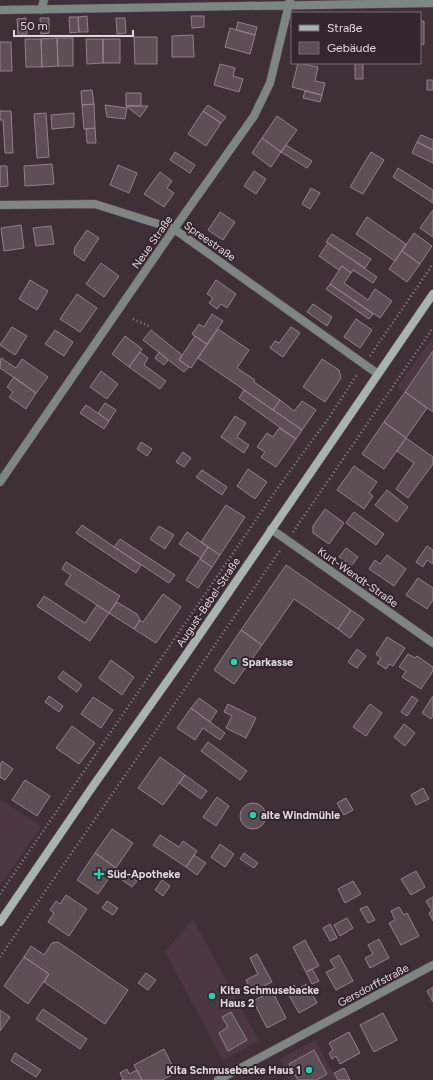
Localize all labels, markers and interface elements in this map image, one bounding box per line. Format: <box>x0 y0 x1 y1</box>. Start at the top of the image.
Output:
scale bar <box>14 12 133 38</box>
legend <box>291 12 421 64</box>
text: 50 m <box>20 19 48 33</box>
text: Straße <box>327 21 363 35</box>
text: Gebäude <box>327 41 377 55</box>
street label: Neue Straße <box>129 213 175 271</box>
street label: Spreestraße <box>181 219 238 264</box>
street label: Kurt-Wendt-Straße <box>315 545 400 610</box>
street label: August-Bebel-Straße <box>174 555 243 649</box>
place label: Sparkasse <box>242 656 293 669</box>
marker: Sparkasse <box>229 657 239 667</box>
place label: alte Windmühle <box>261 809 340 822</box>
marker: alte Windmühle <box>248 810 258 820</box>
place label: Süd-Apotheke <box>107 868 180 881</box>
marker: Süd-Apotheke <box>94 869 104 879</box>
street label: Gersdorffstraße <box>335 961 411 1010</box>
place label: Kita Schmusebacke Haus 2 <box>220 984 319 1010</box>
marker: Kita Schmusebacke Haus 2 <box>207 991 217 1001</box>
place label: Kita Schmusebacke Haus 1 <box>166 1064 301 1077</box>
marker: Kita Schmusebacke Haus 1 <box>304 1065 314 1075</box>

